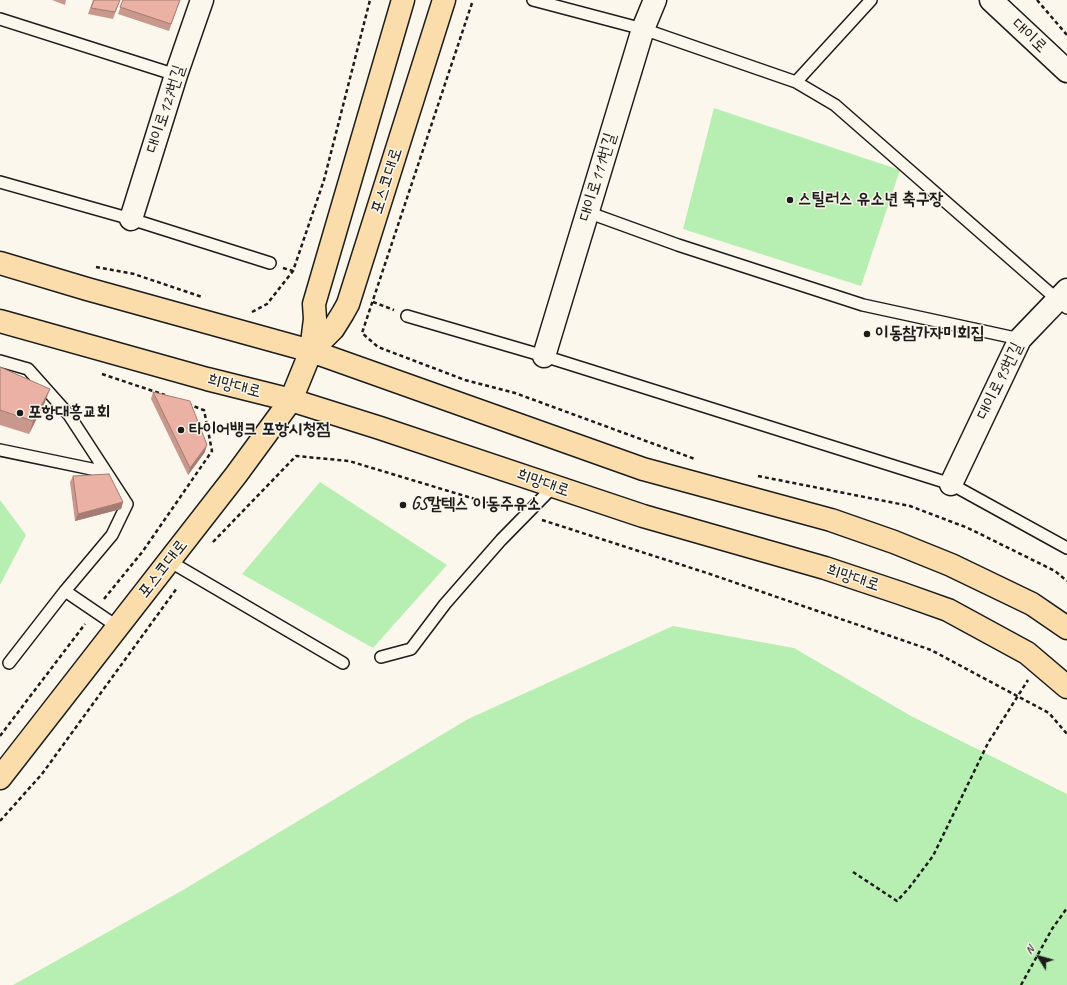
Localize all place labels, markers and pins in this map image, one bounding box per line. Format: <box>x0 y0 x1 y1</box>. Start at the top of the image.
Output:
place label: 스틸러스 유소년 축구장 <box>798 190 943 210</box>
marker: 스틸러스 유소년 축구장 <box>785 195 795 205</box>
place label: 이동참가자미회집 <box>875 324 984 344</box>
marker: 이동참가자미회집 <box>862 329 872 339</box>
place label: 포항대흥교회 <box>28 403 110 423</box>
marker: 포항대흥교회 <box>15 408 25 418</box>
place label: 타이어뱅크 포항시청점 <box>189 420 330 440</box>
marker: 타이어뱅크 포항시청점 <box>176 425 186 435</box>
place label: GS칼텍스 이동주유소 <box>411 495 541 515</box>
marker: GS칼텍스 이동주유소 <box>398 500 408 510</box>

